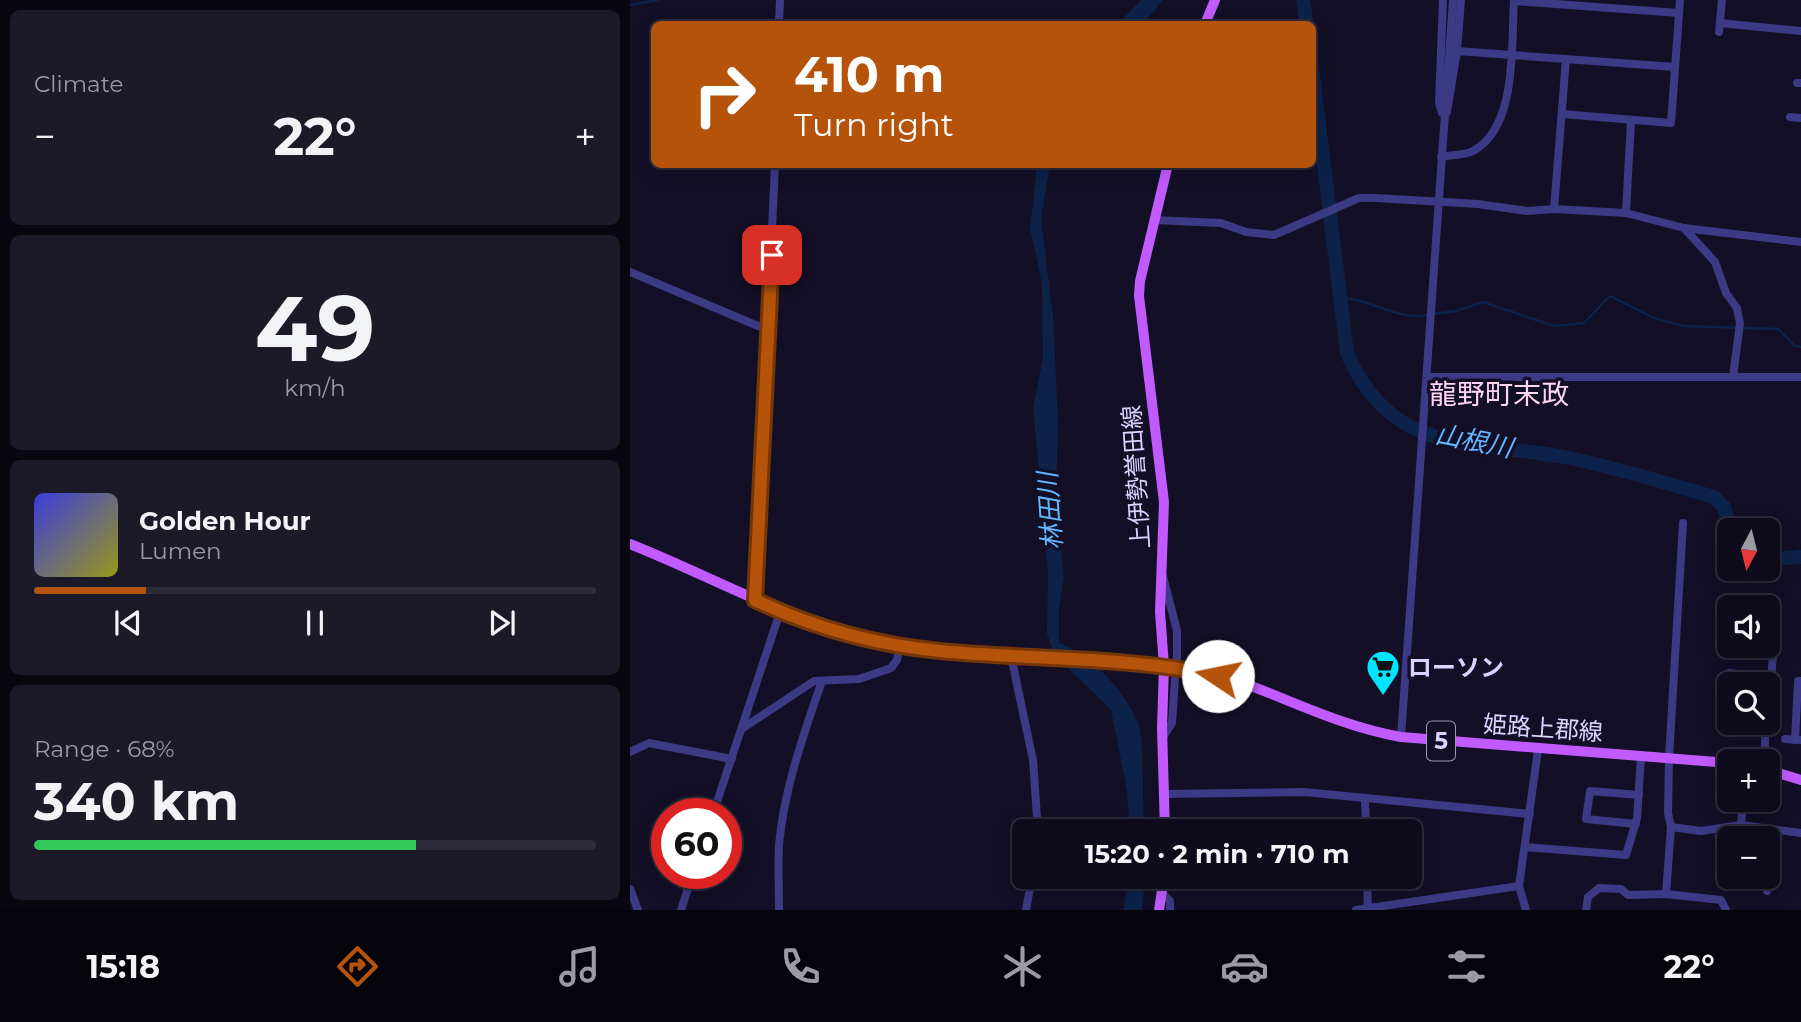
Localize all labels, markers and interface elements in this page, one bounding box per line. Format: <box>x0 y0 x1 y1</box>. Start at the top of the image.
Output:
text: 410 m <box>794 45 944 104</box>
icon: right <box>679 49 770 140</box>
text: Climate <box>34 70 123 98</box>
text: 22° <box>273 105 357 168</box>
text: Turn right <box>794 105 954 144</box>
text: − <box>34 113 56 160</box>
text: + <box>574 113 596 160</box>
pin <box>742 225 802 285</box>
icon: arrive <box>753 236 791 274</box>
text: 49 <box>255 273 375 384</box>
text: km/h <box>284 374 346 402</box>
district label: 龍野町末政 <box>1429 377 1569 411</box>
street label: 上伊勢誉田線 <box>1117 404 1155 550</box>
water label: 山根川 <box>1433 418 1518 465</box>
water label: 林田川 <box>1031 468 1069 551</box>
text: Golden Hour <box>139 505 311 537</box>
north arrow <box>1717 518 1780 581</box>
map controls <box>1717 518 1780 889</box>
text: Lumen <box>139 537 222 565</box>
button: sound <box>1717 595 1780 658</box>
icon: previous <box>109 604 147 642</box>
icon: pause <box>296 604 334 642</box>
icon: next <box>483 604 521 642</box>
position arrow <box>1181 639 1255 713</box>
supermarket icon: ローソン <box>1364 648 1402 697</box>
place label: ローソン <box>1408 653 1504 682</box>
button: search <box>1717 672 1780 735</box>
street label: 姫路上郡線 <box>1482 709 1604 747</box>
road number: 5 <box>1427 722 1455 761</box>
text: Range · 68% <box>34 735 175 763</box>
button: + <box>1717 749 1780 812</box>
text: 340 km <box>34 770 239 833</box>
speed limit sign: 60 <box>651 798 742 889</box>
button: − <box>1717 826 1780 889</box>
text: 15:20 · 2 min · 710 m <box>1084 838 1350 870</box>
icon: directions <box>333 942 382 991</box>
icon: music <box>555 942 604 991</box>
icon: phone <box>776 942 825 991</box>
icon: climate <box>998 942 1047 991</box>
icon: car <box>1220 942 1269 991</box>
icon: filters <box>1442 942 1491 991</box>
text: 15:18 <box>86 947 160 986</box>
text: 22° <box>1663 947 1715 986</box>

